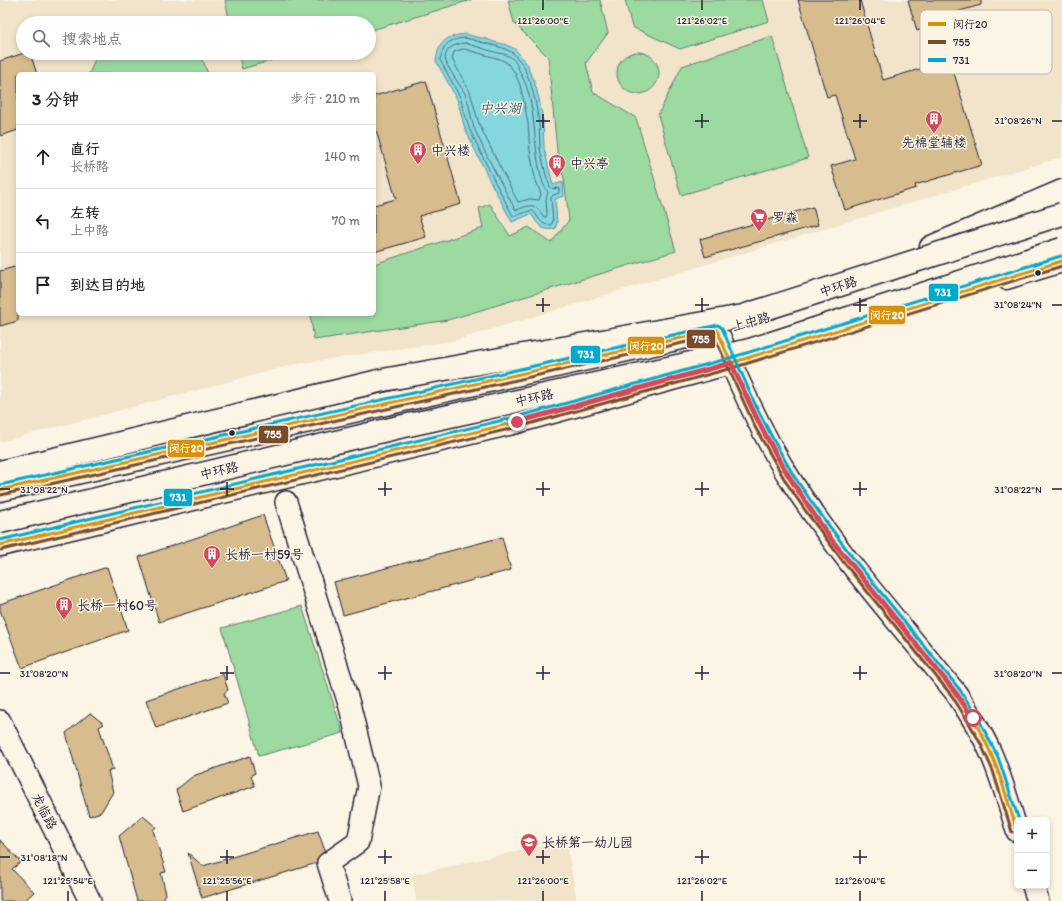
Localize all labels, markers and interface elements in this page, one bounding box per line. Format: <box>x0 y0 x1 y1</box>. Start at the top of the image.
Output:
legend <box>920 10 1052 74</box>
text: 121°26'00"E <box>517 14 569 27</box>
text: 121°26'02"E <box>677 14 728 27</box>
text: 121°26'04"E <box>834 14 886 27</box>
search box <box>16 16 376 60</box>
text: 闵行20 <box>953 18 988 31</box>
icon: search <box>30 27 52 49</box>
text: 搜索地点 <box>62 30 122 48</box>
text: 755 <box>953 36 970 49</box>
text: 731 <box>953 54 970 67</box>
text: 3 分钟 <box>32 89 79 109</box>
text: 步行 · 210 m <box>290 91 360 106</box>
water label: 中兴湖 <box>479 100 523 117</box>
building icon: 先棉堂辅楼 <box>924 109 944 134</box>
text: 31°08'26"N <box>994 114 1042 127</box>
place label: 先棉堂辅楼 <box>901 135 967 150</box>
text: 直行 <box>70 140 100 158</box>
building icon: 中兴楼 <box>408 140 428 165</box>
place label: 中兴楼 <box>431 143 470 158</box>
icon: ahead <box>32 146 54 168</box>
text: 140 m <box>324 149 360 164</box>
building icon: 中兴亭 <box>547 153 567 178</box>
place label: 中兴亭 <box>570 156 609 171</box>
text: 长桥路 <box>70 159 109 174</box>
text: 左转 <box>70 204 100 222</box>
supermarket icon: 罗森 <box>749 207 769 232</box>
icon: left <box>32 210 54 232</box>
place label: 罗森 <box>772 210 798 225</box>
text: 70 m <box>332 213 360 228</box>
text: 上中路 <box>70 223 109 238</box>
unlabelled marker <box>1033 268 1043 278</box>
street label: 中环路 <box>817 273 859 300</box>
icon: arrive <box>32 274 54 296</box>
text: 到达目的地 <box>70 276 145 294</box>
line badge: 731 <box>928 283 959 302</box>
text: 731 <box>934 286 952 299</box>
text: 31°08'24"N <box>994 298 1042 311</box>
line badge: 闵行20 <box>868 305 906 325</box>
street label: 上中路 <box>730 309 772 334</box>
text: 闵行20 <box>870 309 905 322</box>
line badge: 755 <box>686 329 716 349</box>
text: 755 <box>691 333 710 346</box>
line badge: 闵行20 <box>627 336 665 355</box>
text: 闵行20 <box>629 340 664 353</box>
line badge: 731 <box>570 345 601 364</box>
text: 731 <box>577 348 595 361</box>
street label: 中环路 <box>513 386 555 409</box>
route end <box>508 413 526 431</box>
line badge: 755 <box>258 425 289 444</box>
unlabelled marker <box>227 428 237 438</box>
text: 755 <box>263 428 282 441</box>
line badge: 闵行20 <box>167 439 205 458</box>
text: 闵行20 <box>169 442 204 455</box>
street label: 中环路 <box>198 459 240 482</box>
text: 31°08'22"N <box>20 483 68 496</box>
text: 31°08'22"N <box>994 483 1042 496</box>
line badge: 731 <box>163 488 193 507</box>
text: 731 <box>169 491 187 504</box>
building icon: 长桥一村59号 <box>202 544 222 569</box>
place label: 长桥一村59号 <box>225 547 304 562</box>
building icon: 长桥一村60号 <box>54 595 74 620</box>
place label: 长桥一村60号 <box>77 598 157 613</box>
text: 31°08'20"N <box>20 667 68 680</box>
text: 31°08'20"N <box>994 667 1042 680</box>
route start <box>964 709 982 727</box>
street label: 龙临路 <box>29 790 60 832</box>
map controls <box>1014 817 1050 889</box>
button: + <box>1014 817 1050 853</box>
school or university icon: 长桥第一幼儿园 <box>519 832 539 857</box>
place label: 长桥第一幼儿园 <box>542 835 633 850</box>
text: 31°08'18"N <box>20 851 68 864</box>
button: − <box>1014 853 1050 889</box>
text: 121°25'54"E <box>43 874 94 887</box>
text: 121°25'56"E <box>202 874 252 887</box>
text: 121°25'58"E <box>360 874 410 887</box>
text: 121°26'00"E <box>517 874 569 887</box>
text: 121°26'02"E <box>677 874 728 887</box>
text: 121°26'04"E <box>834 874 886 887</box>

